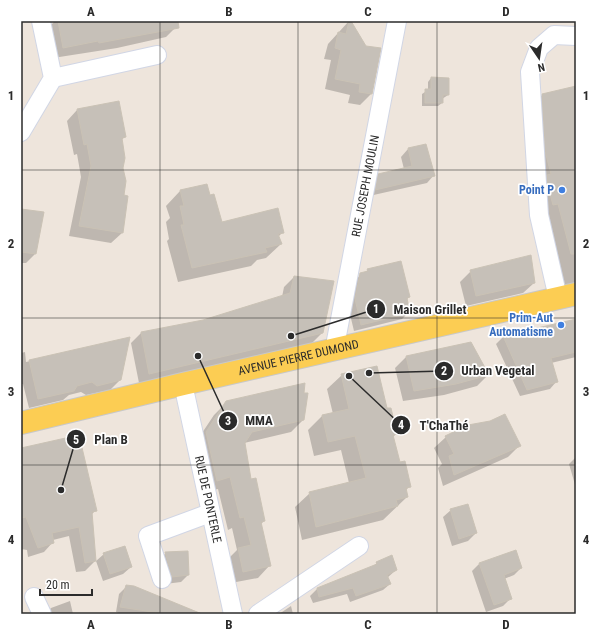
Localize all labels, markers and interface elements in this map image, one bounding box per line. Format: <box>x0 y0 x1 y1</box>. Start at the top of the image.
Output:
text: A <box>87 4 95 19</box>
text: B <box>225 4 233 19</box>
text: C <box>364 4 372 19</box>
text: D <box>502 4 510 19</box>
north arrow <box>519 38 559 78</box>
text: N <box>536 60 546 74</box>
text: 1 <box>8 88 14 103</box>
text: 1 <box>583 88 589 103</box>
street label: RUE JOSEPH MOULIN <box>349 134 382 238</box>
place label: Point P <box>519 183 554 197</box>
marker: Point P <box>557 185 567 195</box>
text: 2 <box>8 236 15 251</box>
text: 2 <box>583 236 590 251</box>
callout: Maison Grillet <box>366 297 475 322</box>
text: 1 <box>373 302 379 316</box>
text: Maison Grillet <box>394 302 466 317</box>
place label: Prim-Aut Automatisme <box>489 311 553 339</box>
marker: Prim-Aut Automatisme <box>556 320 566 330</box>
street label: AVENUE PIERRE DUMOND <box>237 337 360 378</box>
callout: Urban Vegetal <box>434 358 543 383</box>
text: Urban Vegetal <box>461 363 535 378</box>
text: 2 <box>441 364 447 378</box>
text: 3 <box>8 384 14 399</box>
text: 3 <box>583 384 589 399</box>
callout: MMA <box>218 408 281 433</box>
text: MMA <box>245 413 273 428</box>
callout: T'ChaThé <box>391 413 476 438</box>
text: 3 <box>225 414 231 428</box>
text: 4 <box>398 418 404 432</box>
text: T'ChaThé <box>420 418 468 433</box>
callout: Plan B <box>66 427 136 452</box>
text: Plan B <box>94 432 128 447</box>
text: 5 <box>73 433 79 447</box>
street label: RUE DE PONTERLE <box>192 454 224 544</box>
text: 4 <box>8 532 15 547</box>
text: 4 <box>583 532 590 547</box>
scale bar <box>40 571 92 597</box>
text: 20 m <box>46 578 70 592</box>
text: A <box>87 617 95 632</box>
text: B <box>225 617 233 632</box>
text: C <box>364 617 372 632</box>
text: D <box>502 617 510 632</box>

